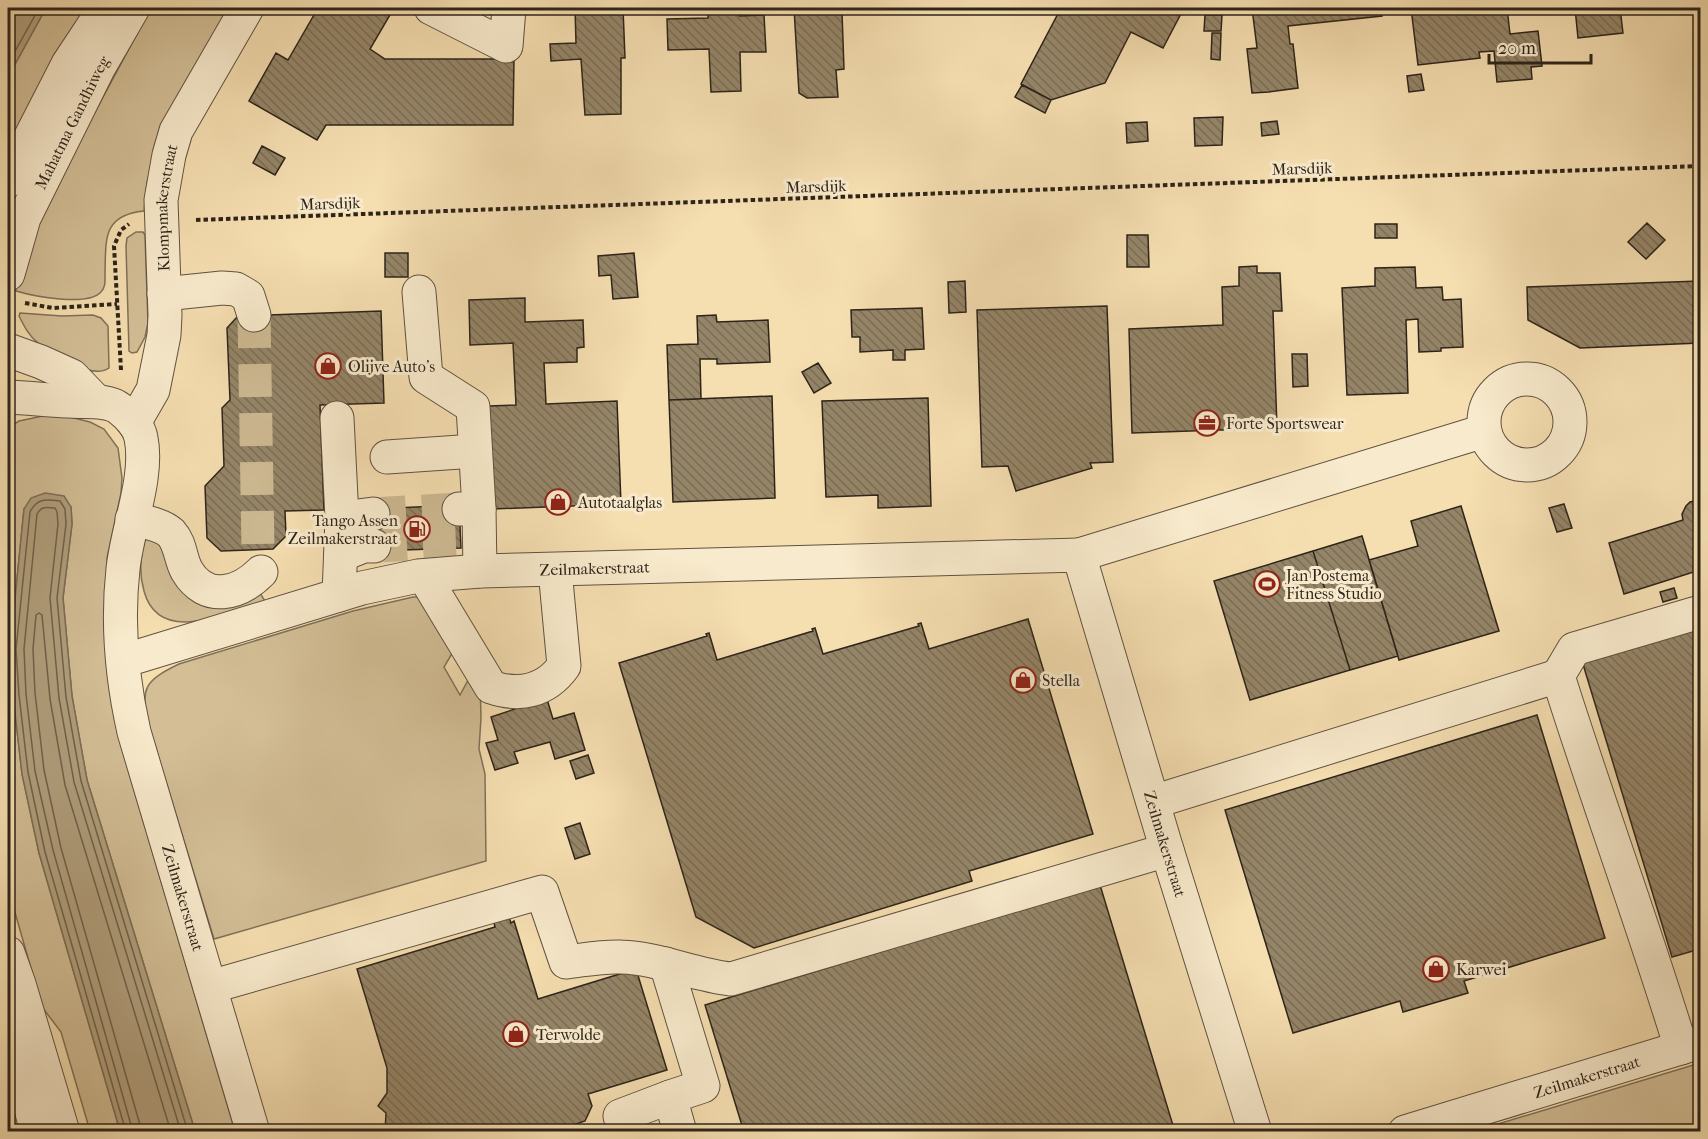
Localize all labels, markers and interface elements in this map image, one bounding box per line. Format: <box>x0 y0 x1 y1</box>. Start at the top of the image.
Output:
scale bar <box>1489 27 1591 65</box>
text: 20 m <box>1498 38 1536 59</box>
street label: Mahatma Gandhiweg <box>31 52 114 192</box>
street label: Klompmakerstraat <box>152 141 182 272</box>
street label: Marsdijk <box>1271 158 1333 179</box>
street label: Marsdijk <box>785 176 847 197</box>
street label: Marsdijk <box>299 193 361 214</box>
shop icon: Olijve Auto's <box>313 351 343 381</box>
place label: Olijve Auto's <box>348 357 435 376</box>
office icon: Forte Sportswear <box>1192 408 1222 438</box>
place label: Forte Sportswear <box>1226 414 1344 433</box>
shop icon: Autotaalglas <box>543 487 573 517</box>
place label: Autotaalglas <box>577 493 662 512</box>
place label: Tango Assen Zeilmakerstraat <box>288 511 399 548</box>
fuel station icon: Tango Assen Zeilmakerstraat <box>402 514 432 544</box>
street label: Zeilmakerstraat <box>539 557 650 579</box>
place label: Jan Postema Fitness Studio <box>1284 566 1382 603</box>
sports icon: Jan Postema Fitness Studio <box>1252 569 1282 599</box>
shop icon: Stella <box>1008 665 1038 695</box>
place label: Stella <box>1042 671 1081 690</box>
street label: Zeilmakerstraat <box>1140 788 1190 900</box>
street label: Zeilmakerstraat <box>158 842 208 954</box>
shop icon: Karwei <box>1421 954 1451 984</box>
place label: Karwei <box>1456 960 1507 979</box>
shop icon: Terwolde <box>501 1019 531 1049</box>
place label: Terwolde <box>536 1025 601 1044</box>
street label: Zeilmakerstraat <box>1531 1052 1643 1102</box>

